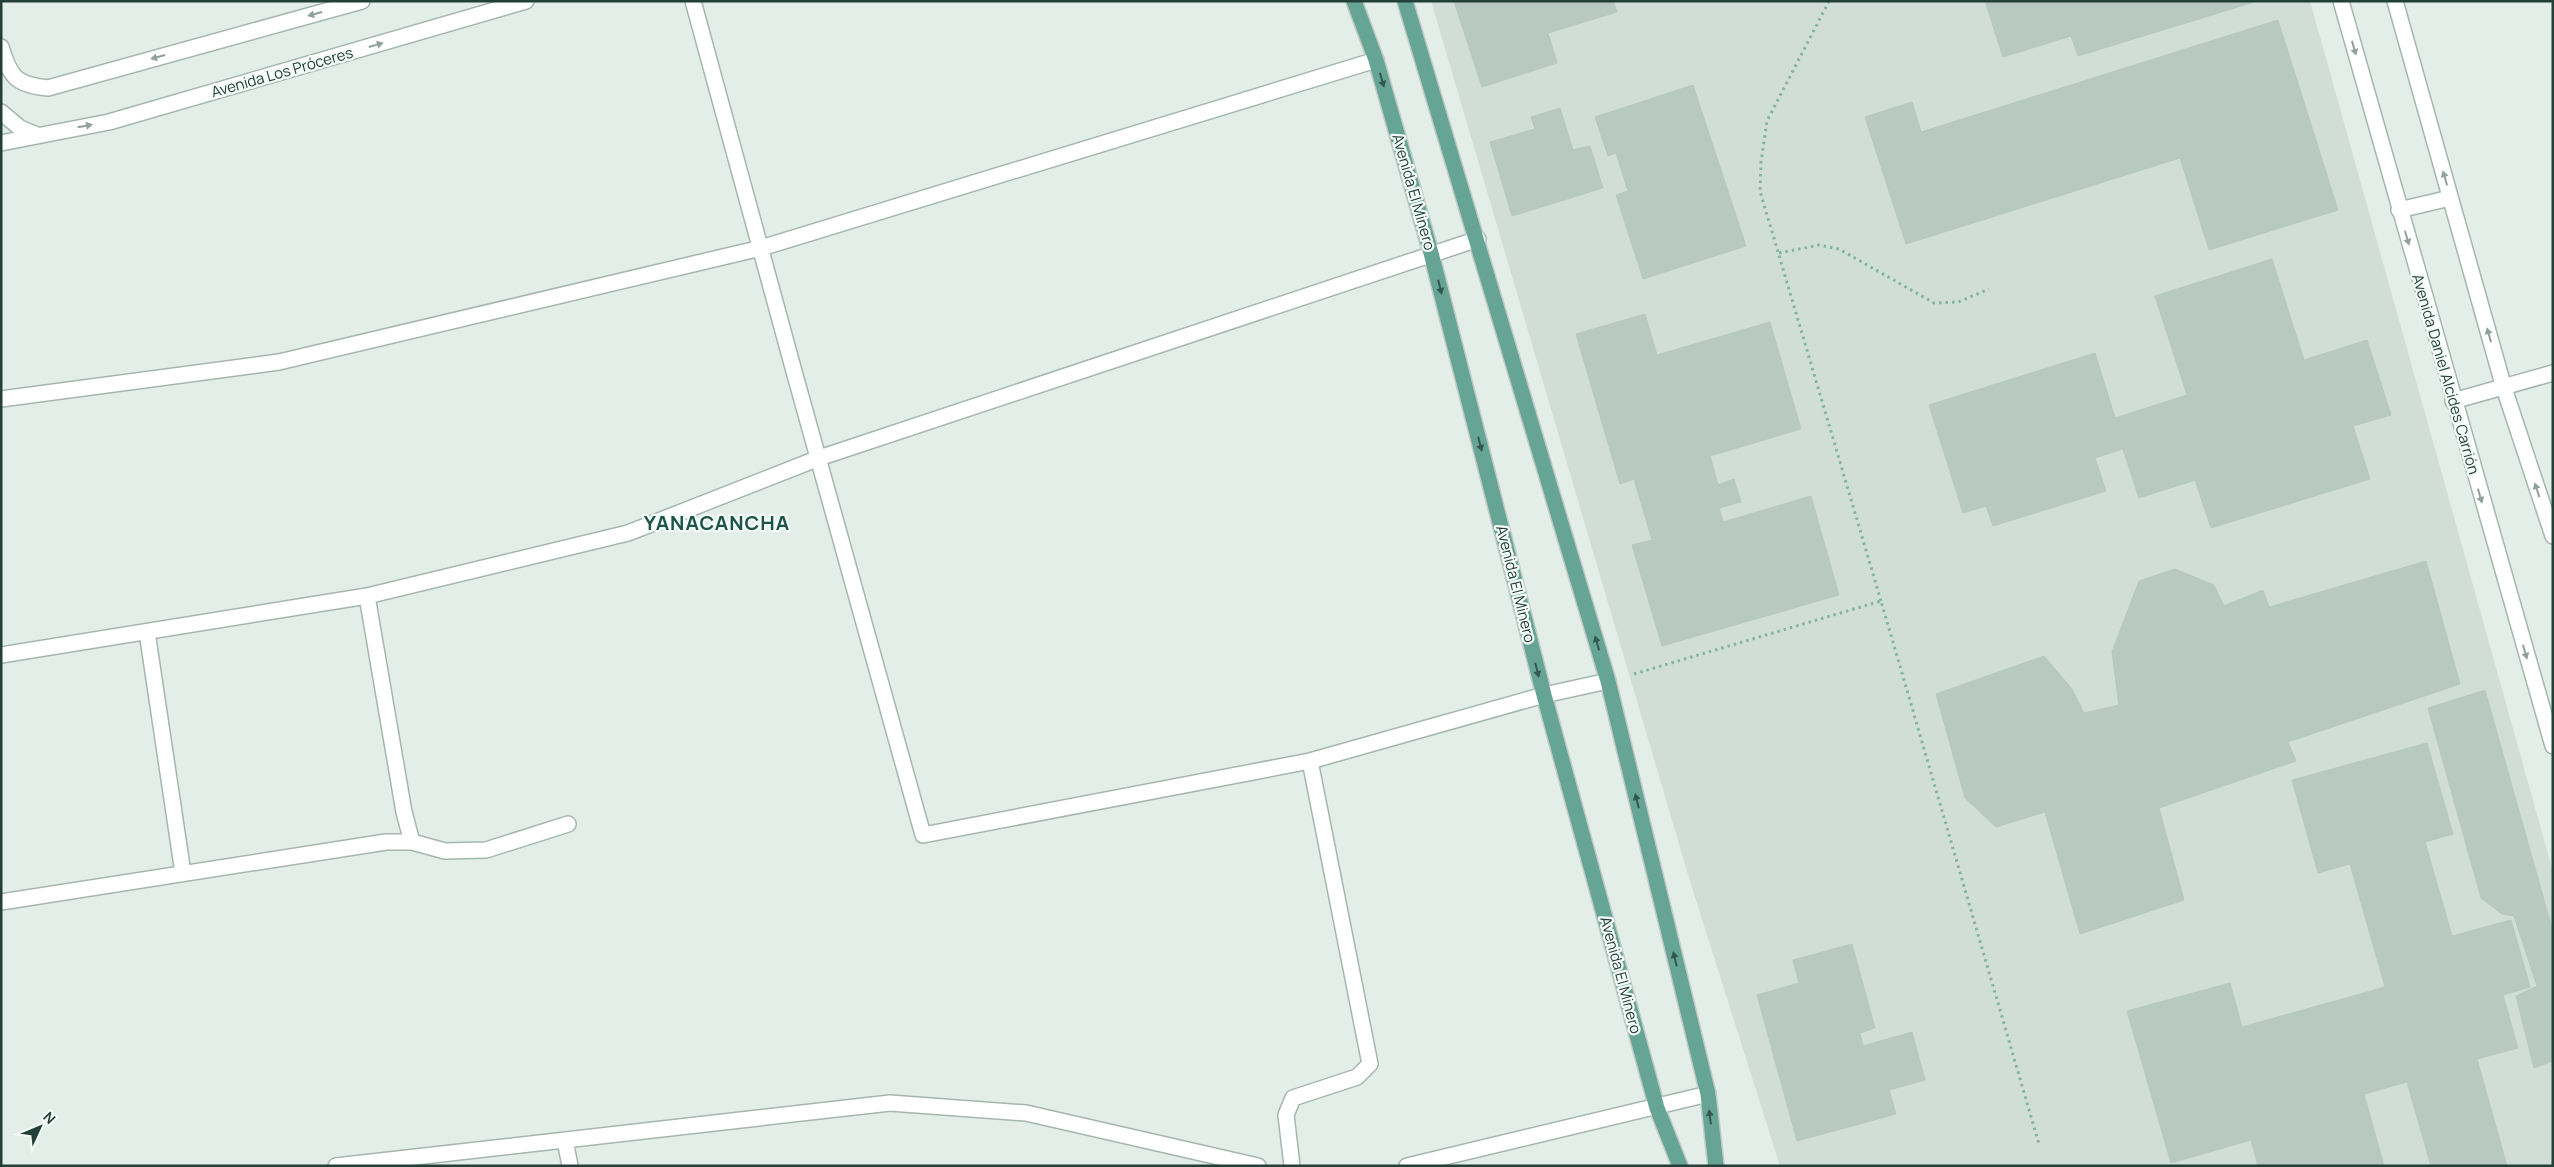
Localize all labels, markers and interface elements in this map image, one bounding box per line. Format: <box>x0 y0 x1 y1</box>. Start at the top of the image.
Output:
one-way arrow <box>307 10 322 18</box>
one-way arrow <box>368 40 383 48</box>
one-way arrow <box>2351 41 2359 56</box>
street label: Avenida Los Próceres <box>209 42 355 102</box>
one-way arrow <box>150 53 165 61</box>
one-way arrow <box>1379 72 1387 87</box>
one-way arrow <box>77 122 93 130</box>
street label: Avenida El Minero <box>1387 131 1441 253</box>
one-way arrow <box>2440 171 2448 186</box>
one-way arrow <box>2404 231 2412 246</box>
street label: Avenida Daniel Alcides Carrión <box>2407 271 2485 477</box>
one-way arrow <box>1436 279 1444 294</box>
one-way arrow <box>2484 327 2492 342</box>
one-way arrow <box>1476 437 1484 452</box>
one-way arrow <box>2533 482 2541 497</box>
one-way arrow <box>2477 488 2485 503</box>
district label: YANACANCHA <box>644 509 790 536</box>
street label: Avenida El Minero <box>1491 523 1541 645</box>
one-way arrow <box>1593 636 1601 651</box>
one-way arrow <box>2522 644 2530 659</box>
one-way arrow <box>1534 662 1542 677</box>
one-way arrow <box>1633 793 1641 808</box>
street label: Avenida El Minero <box>1595 914 1647 1036</box>
one-way arrow <box>1671 951 1679 966</box>
north arrow <box>15 1102 65 1152</box>
text: N <box>39 1107 60 1128</box>
one-way arrow <box>1706 1109 1714 1125</box>

